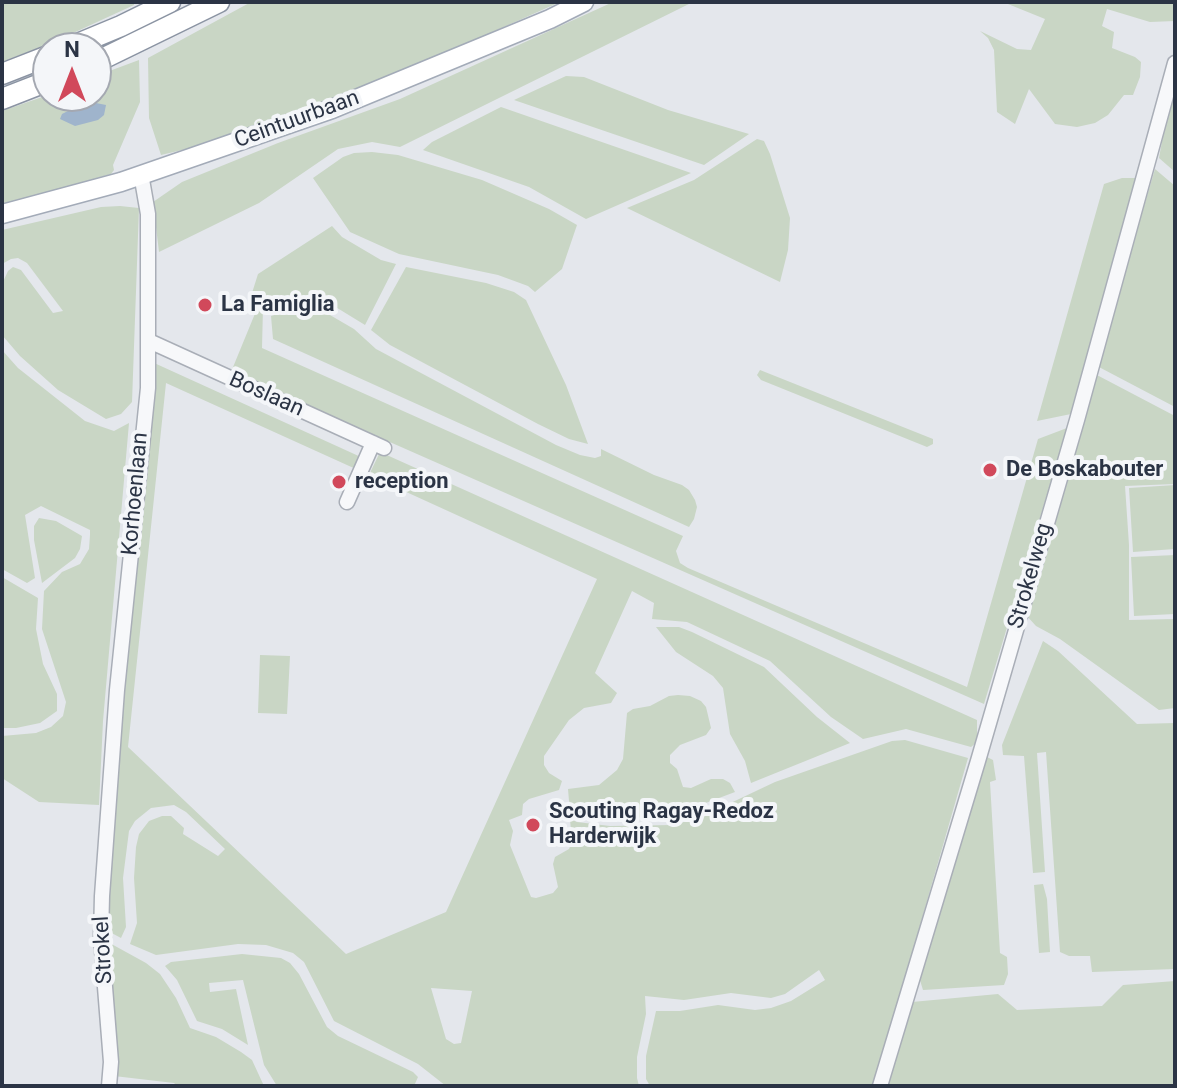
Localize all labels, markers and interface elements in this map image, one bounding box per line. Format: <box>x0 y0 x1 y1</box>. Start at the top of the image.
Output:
north arrow <box>32 32 112 112</box>
text: N <box>64 37 80 62</box>
street label: Ceintuurbaan <box>231 85 363 155</box>
place label: La Famiglia <box>221 292 334 318</box>
marker: La Famiglia <box>196 296 214 314</box>
street label: Boslaan <box>225 367 307 423</box>
street label: Korhoenlaan <box>117 431 155 557</box>
place label: De Boskabouter <box>1006 457 1163 483</box>
marker: De Boskabouter <box>981 461 999 479</box>
place label: reception <box>355 469 448 495</box>
marker: reception <box>330 473 348 491</box>
street label: Strokelweg <box>1003 520 1059 632</box>
place label: Scouting Ragay-Redoz Harderwijk <box>549 799 774 850</box>
marker: Scouting Ragay-Redoz Harderwijk <box>524 816 542 834</box>
street label: Strokel <box>89 915 119 985</box>

